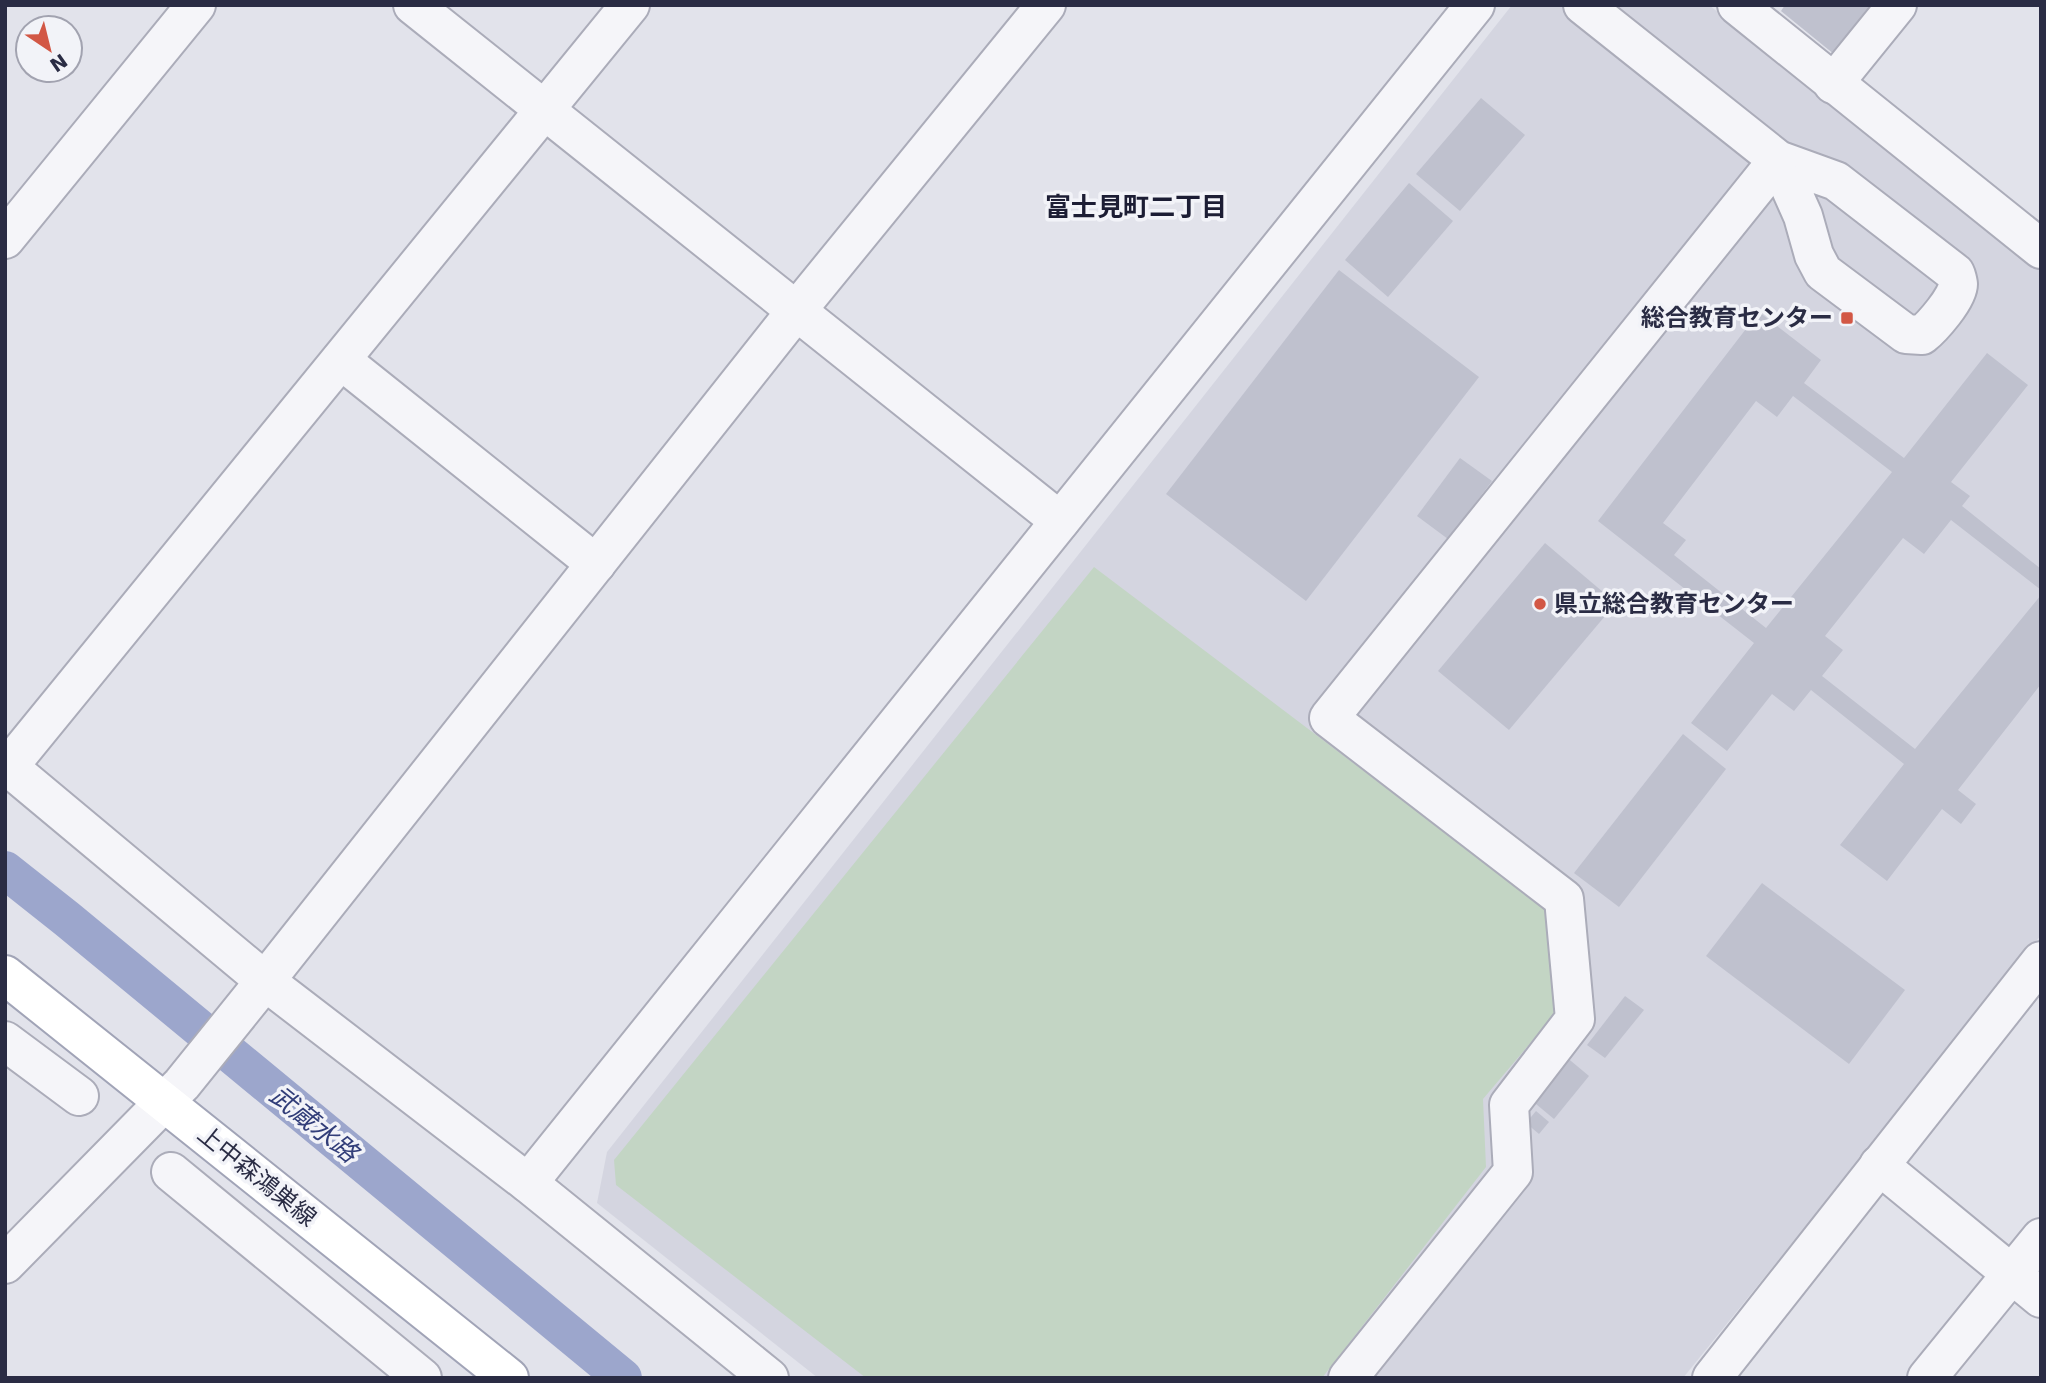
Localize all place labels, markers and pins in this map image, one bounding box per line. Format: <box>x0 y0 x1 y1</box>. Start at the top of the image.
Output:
place label: 総合教育センター <box>1641 304 1833 332</box>
marker: 総合教育センター <box>1839 310 1855 326</box>
place label: 県立総合教育センター <box>1554 590 1794 618</box>
marker: 県立総合教育センター <box>1532 596 1548 612</box>

